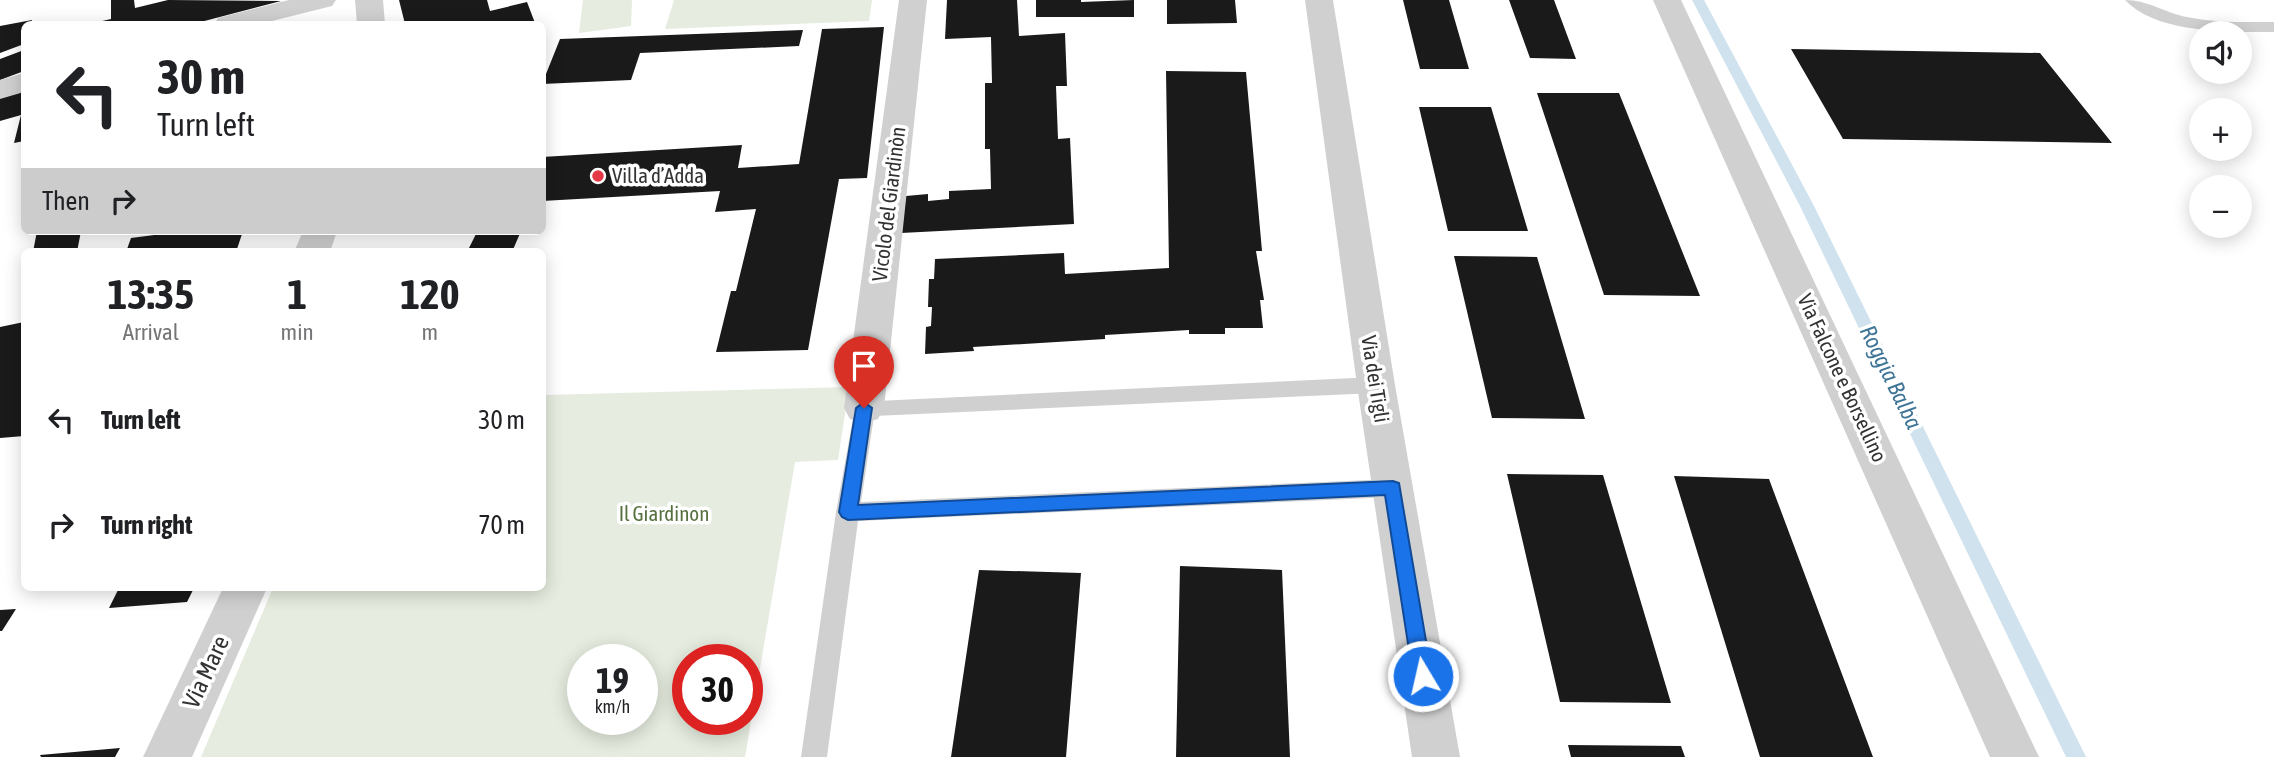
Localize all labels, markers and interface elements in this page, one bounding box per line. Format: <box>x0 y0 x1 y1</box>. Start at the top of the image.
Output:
map controls <box>2189 21 2252 238</box>
button: sound <box>2189 21 2252 84</box>
text: 30 m <box>157 48 245 104</box>
icon: left <box>42 49 133 140</box>
button: + <box>2189 98 2252 161</box>
text: Turn left <box>157 106 255 143</box>
street label: Vicolo del Giardinòn <box>867 125 909 283</box>
place label: Villa d’Adda <box>612 163 704 187</box>
marker: Villa d’Adda <box>590 168 606 184</box>
button: − <box>2189 175 2252 238</box>
icon: right <box>104 182 142 220</box>
text: Then <box>42 186 90 216</box>
text: 13:35 <box>108 270 194 318</box>
text: 1 <box>287 270 307 318</box>
text: 120 <box>400 270 459 318</box>
street label: Via Falcone e Borsellino <box>1793 290 1892 465</box>
text: Arrival <box>123 319 179 345</box>
text: min <box>281 319 314 345</box>
text: m <box>422 319 438 345</box>
water label: Roggia Balba <box>1855 321 1927 433</box>
street label: Via dei Tigli <box>1357 334 1395 424</box>
pin <box>834 336 894 408</box>
icon: arrive <box>845 347 883 385</box>
icon: left <box>42 401 80 439</box>
text: Turn left <box>101 405 181 435</box>
text: 30 m <box>478 405 525 435</box>
park label: Il Giardinon <box>619 501 709 525</box>
icon: right <box>42 506 80 544</box>
text: Turn right <box>101 510 192 540</box>
text: 70 m <box>478 510 525 540</box>
street label: Via Mare <box>177 631 234 712</box>
position arrow <box>1386 639 1460 713</box>
speed limit sign: 30 <box>672 644 763 735</box>
text: 19 <box>596 660 629 700</box>
text: km/h <box>595 696 630 717</box>

